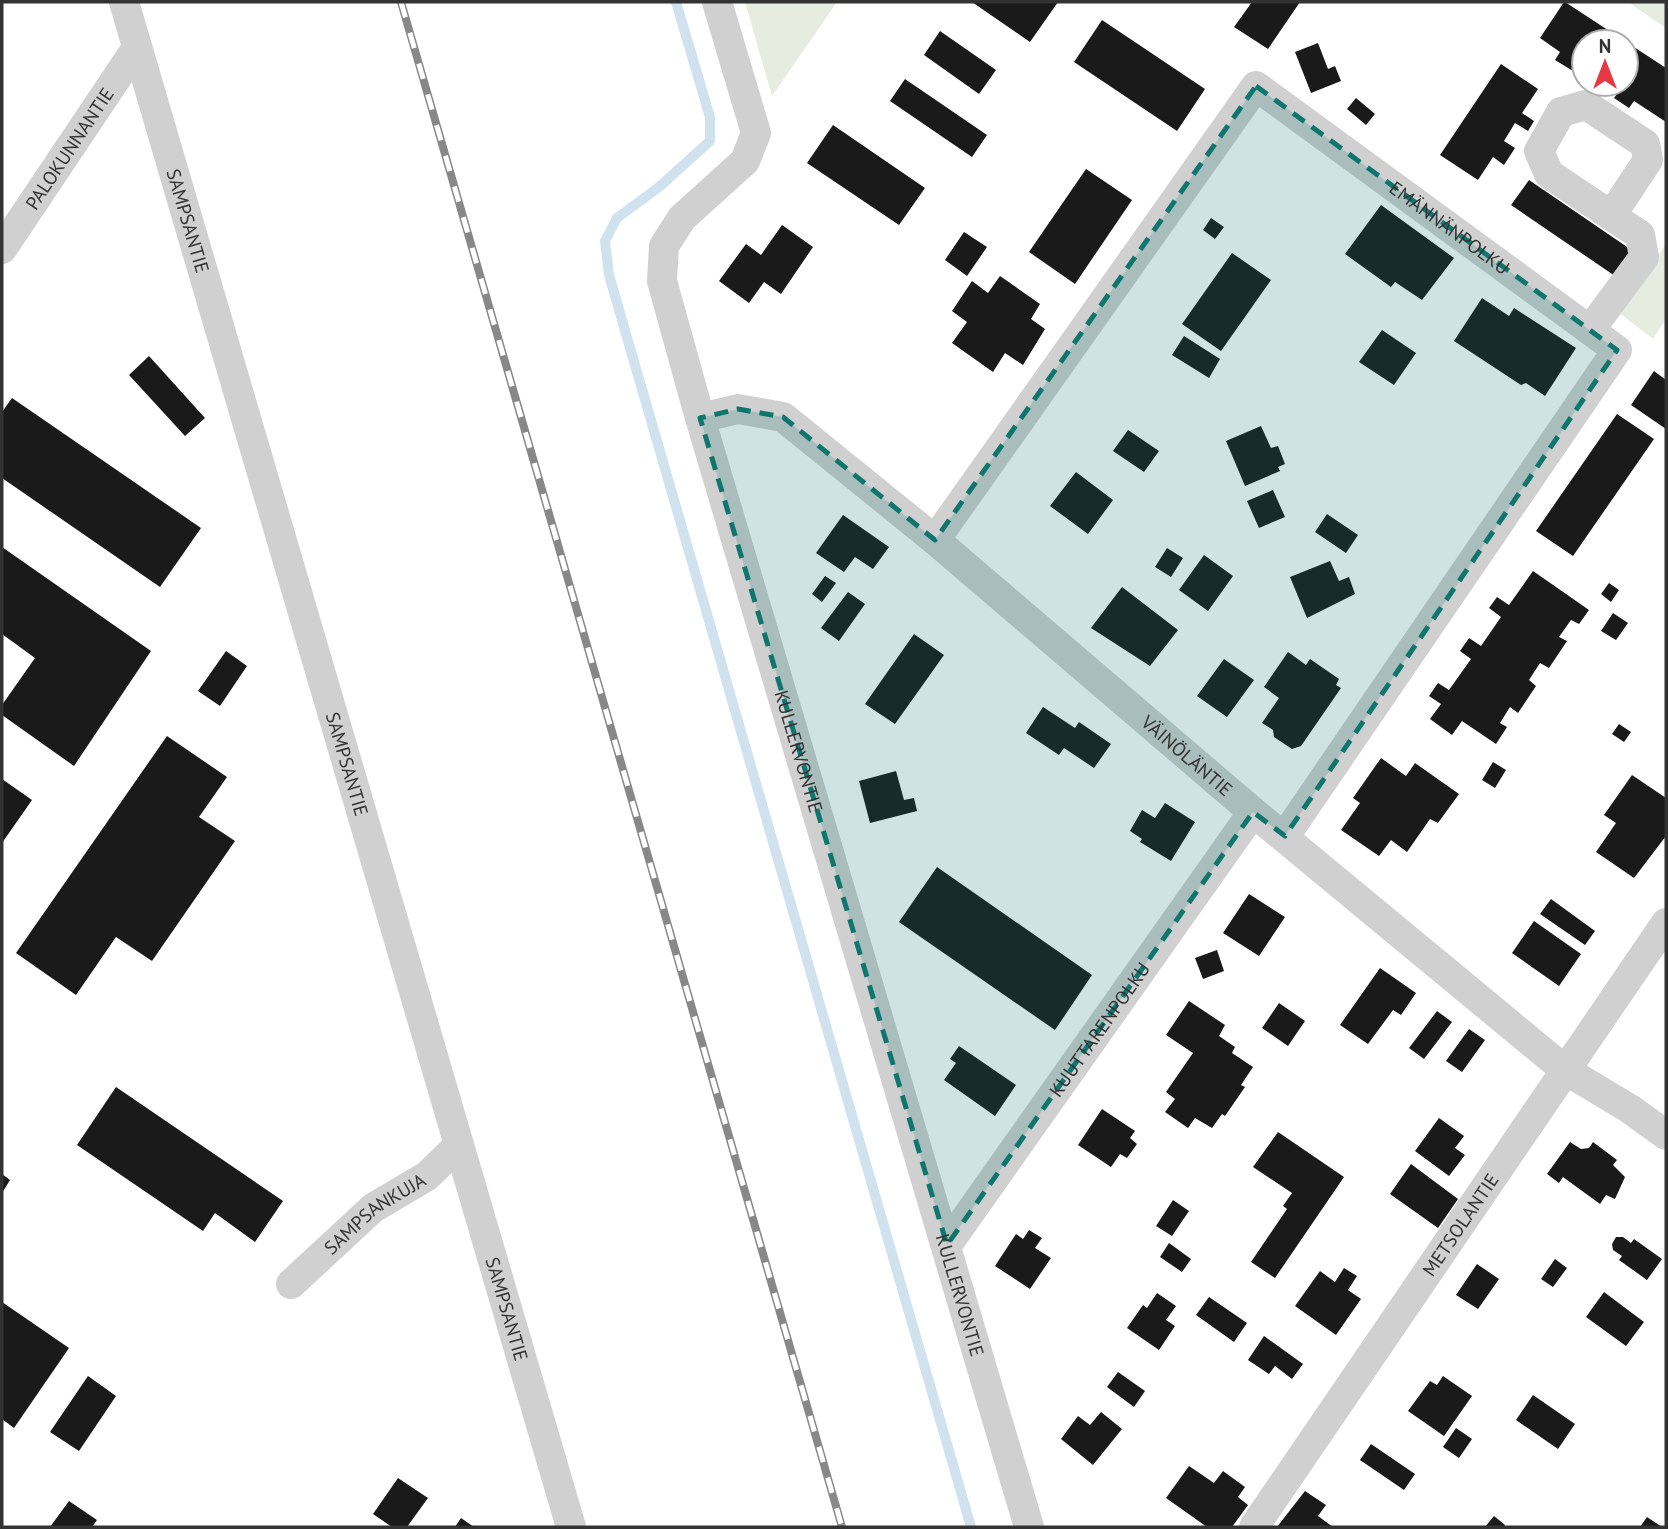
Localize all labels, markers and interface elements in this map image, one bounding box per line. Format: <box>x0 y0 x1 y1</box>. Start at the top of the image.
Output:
north arrow <box>1570 28 1640 98</box>
text: N <box>1599 34 1611 58</box>
street label: PALOKUNNANTIE <box>20 83 119 214</box>
street label: SAMPSANTIE <box>162 166 215 276</box>
street label: EMÄNNÄNPOLKU <box>1385 176 1515 280</box>
street label: KULLERVONTIE <box>769 687 828 816</box>
street label: SAMPSANTIE <box>321 709 374 819</box>
street label: VÄINÖLÄNTIE <box>1136 709 1238 801</box>
street label: KUUTTARENPOLKU <box>1044 957 1155 1101</box>
street label: SAMPSANKUJA <box>319 1168 430 1259</box>
street label: METSOLANTIE <box>1417 1169 1504 1281</box>
street label: KULLERVONTIE <box>931 1231 990 1359</box>
street label: SAMPSANTIE <box>481 1254 534 1364</box>

